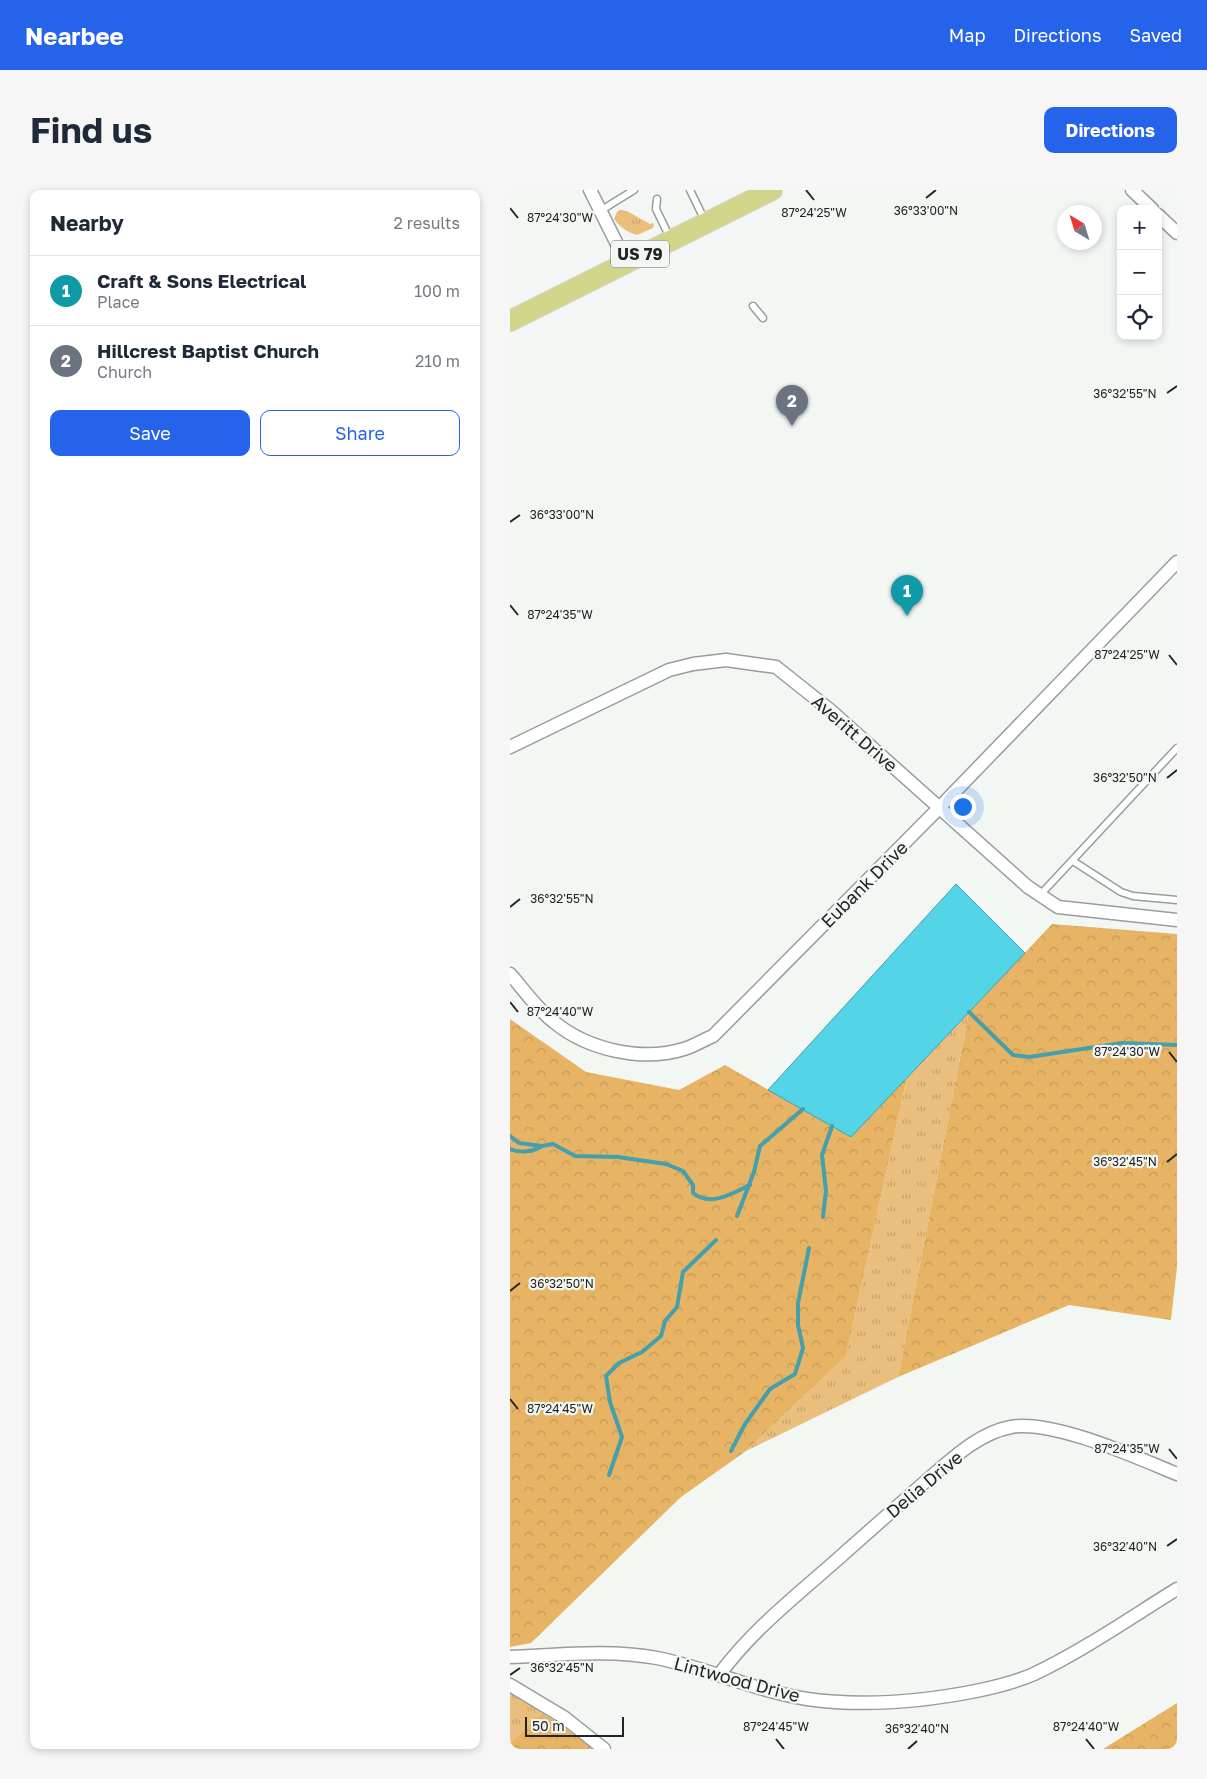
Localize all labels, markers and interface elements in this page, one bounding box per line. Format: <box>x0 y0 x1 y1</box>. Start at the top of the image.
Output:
text: Nearbee <box>25 21 124 50</box>
text: Map <box>949 24 985 46</box>
text: Directions <box>1013 24 1101 46</box>
text: Saved <box>1129 24 1182 46</box>
button: Directions <box>1044 107 1177 153</box>
text: Find us <box>30 109 152 151</box>
text: 36°33'00"N <box>894 203 958 218</box>
text: 87°24'25"W <box>781 205 847 220</box>
north arrow <box>1057 205 1102 250</box>
map controls <box>1117 205 1162 340</box>
button: + <box>1117 205 1162 250</box>
text: Nearby <box>50 210 124 236</box>
text: 87°24'30"W <box>527 210 594 225</box>
text: 2 results <box>394 213 460 233</box>
road number: US 79 <box>611 241 669 268</box>
button: − <box>1117 250 1162 295</box>
text: Craft & Sons Electrical <box>97 269 306 292</box>
text: 1 <box>62 281 70 301</box>
text: 100 m <box>414 281 460 301</box>
text: Place <box>97 292 140 312</box>
button: locate <box>1117 295 1162 340</box>
text: Hillcrest Baptist Church <box>97 339 319 362</box>
text: 2 <box>61 351 71 371</box>
text: 210 m <box>415 351 460 371</box>
text: Church <box>97 362 152 382</box>
pin: 2 <box>776 385 808 426</box>
text: 36°32'55"N <box>1093 386 1157 401</box>
button: Save <box>50 410 250 456</box>
button: Share <box>260 410 460 456</box>
text: 36°33'00"N <box>530 507 594 522</box>
pin: 1 <box>891 575 923 616</box>
text: 87°24'35"W <box>527 607 593 622</box>
text: 87°24'25"W <box>1094 647 1160 662</box>
street label: Averitt Drive <box>808 690 902 776</box>
text: 36°32'50"N <box>1093 770 1157 785</box>
your location <box>950 794 976 820</box>
street label: Eubank Drive <box>816 836 912 932</box>
text: 36°32'55"N <box>530 891 594 906</box>
text: 87°24'40"W <box>527 1004 594 1019</box>
text: 87°24'30"W <box>1094 1044 1161 1059</box>
text: 36°32'45"N <box>1093 1154 1157 1169</box>
text: 36°32'50"N <box>530 1276 594 1291</box>
text: 87°24'45"W <box>527 1401 593 1416</box>
text: 87°24'35"W <box>1094 1441 1160 1456</box>
street label: Delia Drive <box>881 1446 967 1522</box>
text: 36°32'40"N <box>1093 1539 1157 1554</box>
street label: Lintwood Drive <box>672 1652 802 1706</box>
text: 36°32'45"N <box>530 1660 594 1675</box>
scale bar <box>525 1714 624 1737</box>
text: 50 m <box>532 1717 565 1734</box>
text: 87°24'45"W <box>743 1719 809 1734</box>
text: 87°24'40"W <box>1053 1719 1120 1734</box>
text: 36°32'40"N <box>885 1721 949 1736</box>

